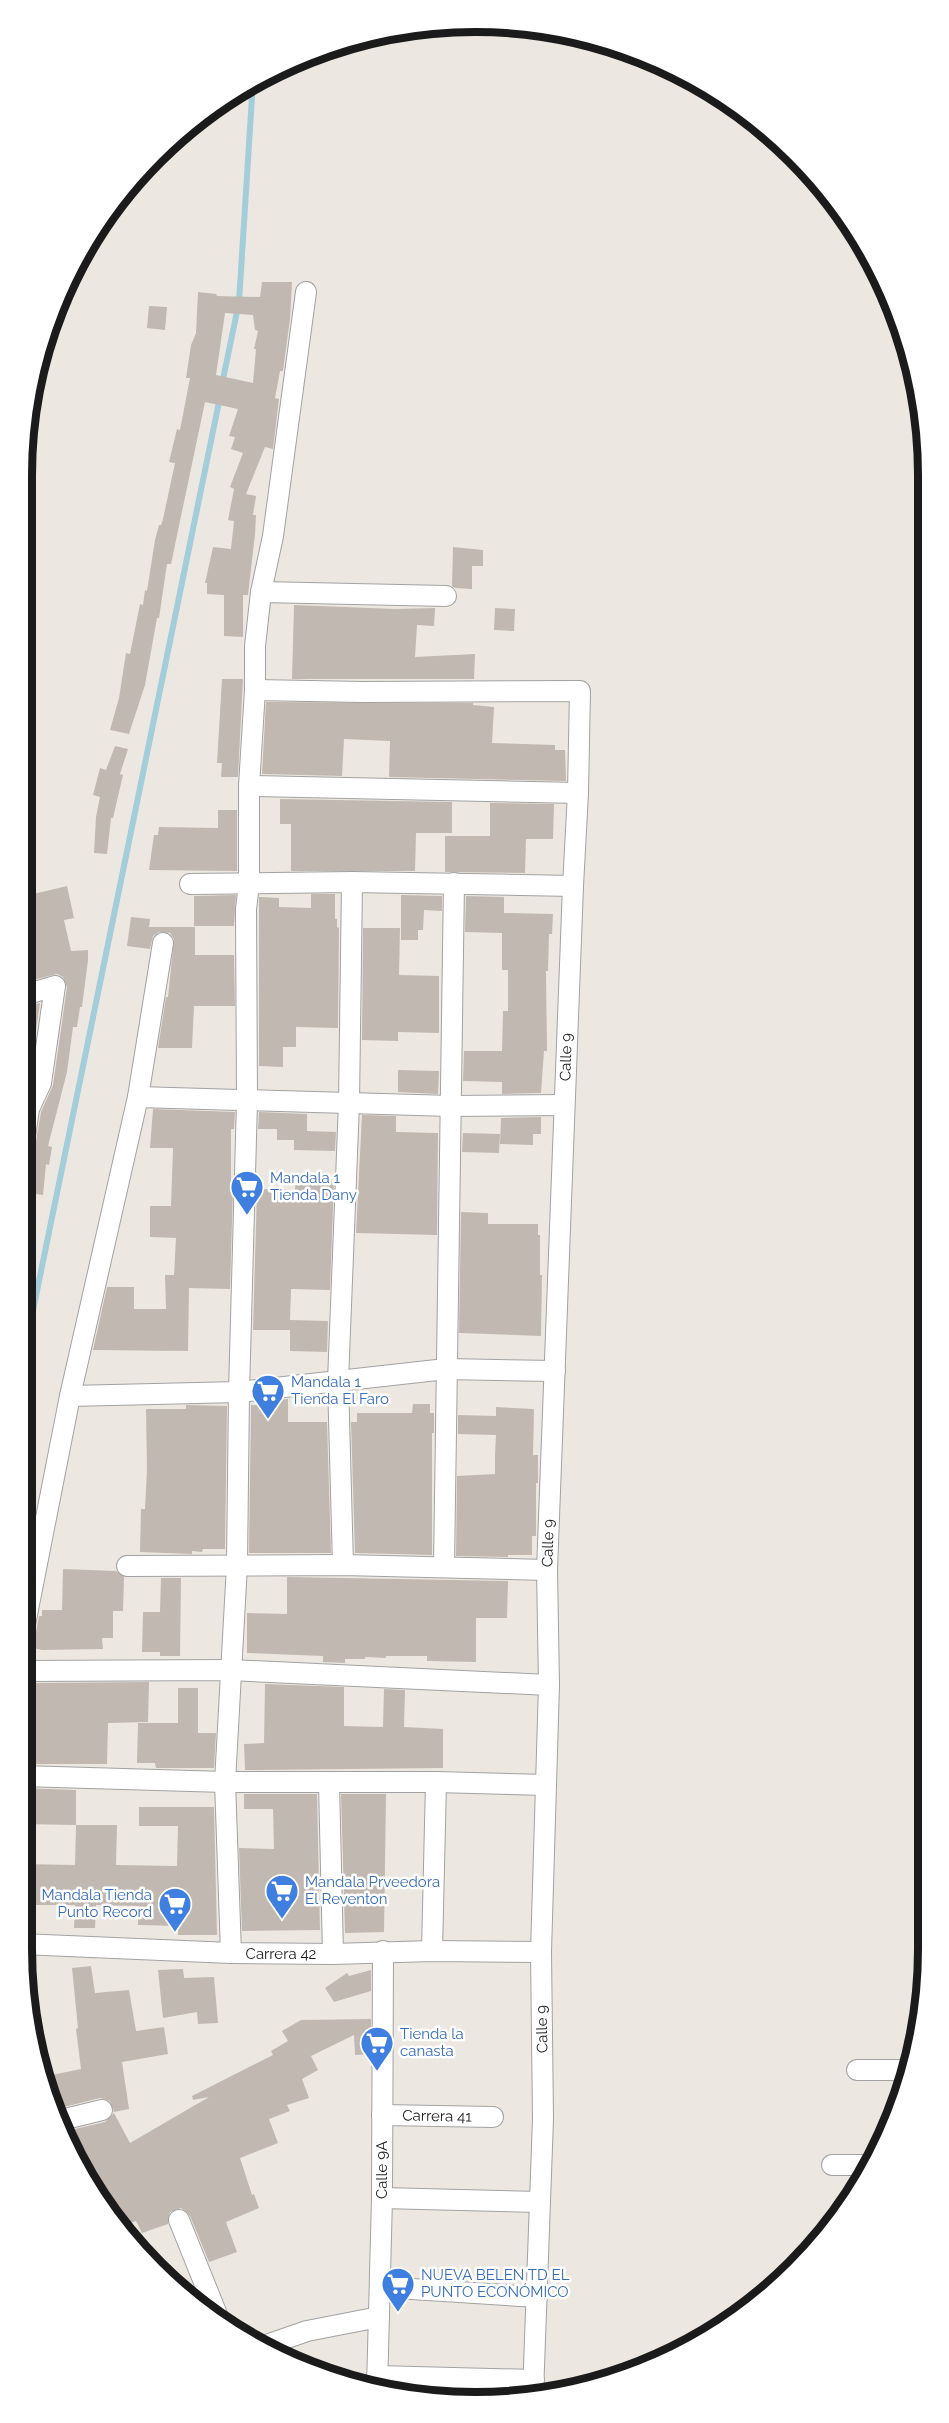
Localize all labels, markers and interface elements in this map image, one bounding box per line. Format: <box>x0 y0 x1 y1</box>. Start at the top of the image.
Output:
street label: Calle 9 <box>556 1032 576 1081</box>
supermarket icon: Mandala 1 Tienda Dany <box>229 1169 265 1216</box>
place label: Mandala 1 Tienda Dany <box>270 1169 357 1204</box>
supermarket icon: Mandala 1 Tienda El Faro <box>250 1373 286 1420</box>
place label: Mandala 1 Tienda El Faro <box>291 1373 389 1408</box>
street label: Calle 9 <box>538 1518 558 1567</box>
supermarket icon: Mandala Prveedora El Reventon <box>264 1873 300 1920</box>
place label: Mandala Prveedora El Reventon <box>305 1873 440 1908</box>
place label: Mandala Tienda Punto Record <box>41 1886 152 1921</box>
supermarket icon: Mandala Tienda Punto Record <box>157 1886 193 1933</box>
street label: Carrera 42 <box>246 1945 317 1963</box>
street label: Calle 9 <box>533 2005 551 2053</box>
supermarket icon: Tienda la canasta <box>359 2025 395 2072</box>
place label: Tienda la canasta <box>400 2025 464 2060</box>
street label: Carrera 41 <box>402 2106 472 2126</box>
street label: Calle 9A <box>373 2141 391 2199</box>
supermarket icon: NUEVA BELEN TD EL PUNTO ECONÓMICO <box>380 2266 416 2313</box>
place label: NUEVA BELEN TD EL PUNTO ECONÓMICO <box>421 2266 570 2301</box>

